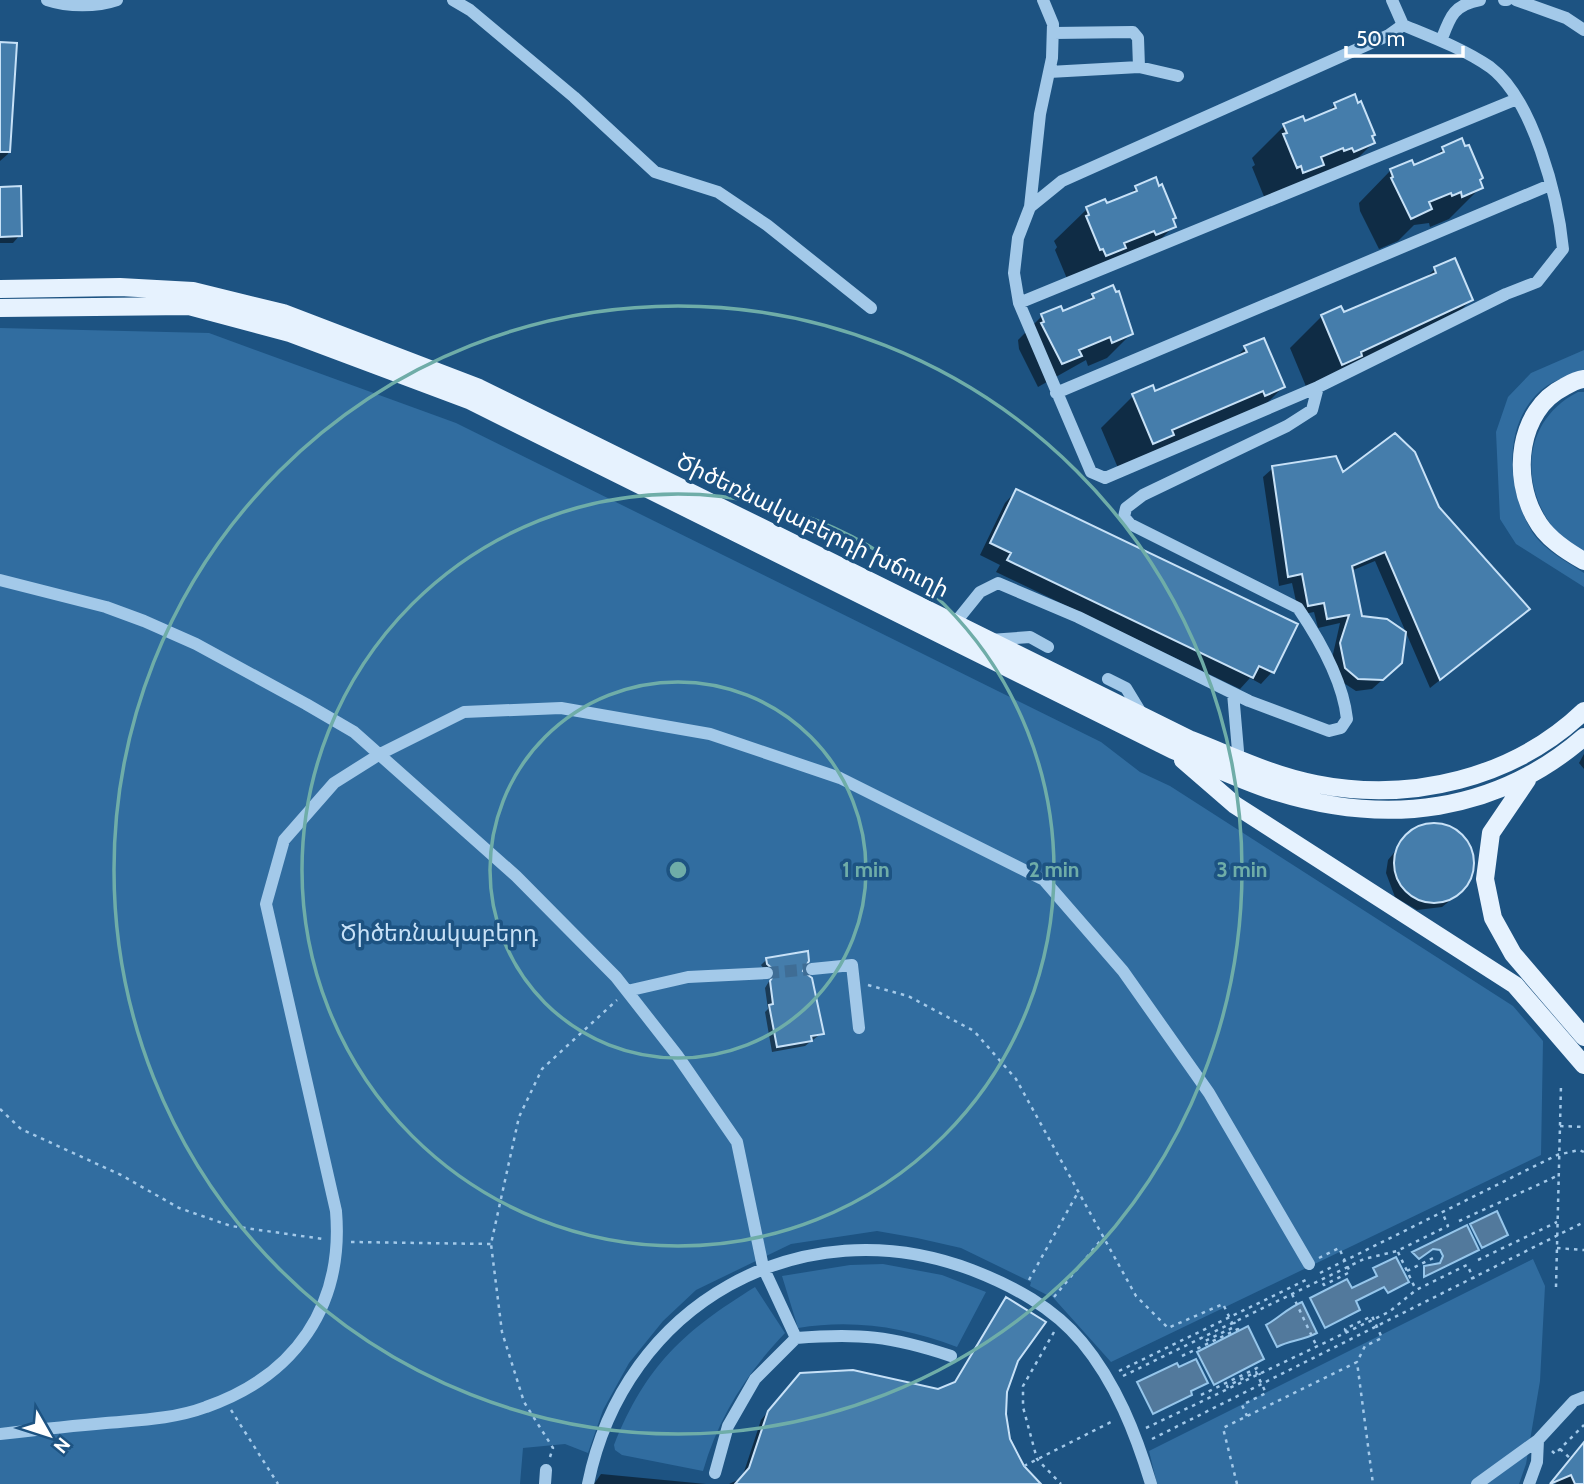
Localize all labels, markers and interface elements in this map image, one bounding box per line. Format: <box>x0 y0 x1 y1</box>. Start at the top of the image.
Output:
scale bar <box>1346 14 1463 58</box>
text: 50 m <box>1356 26 1405 51</box>
street label: Ծիծեռնակաբերդի խճուղի <box>672 447 954 603</box>
text: 1 min <box>842 857 890 882</box>
text: 2 min <box>1029 857 1079 882</box>
text: 3 min <box>1217 857 1267 882</box>
centre of rings <box>666 858 690 882</box>
park label: Ծիծեռնակաբերդ <box>340 919 538 947</box>
north arrow <box>14 1400 84 1470</box>
text: N <box>49 1433 75 1458</box>

